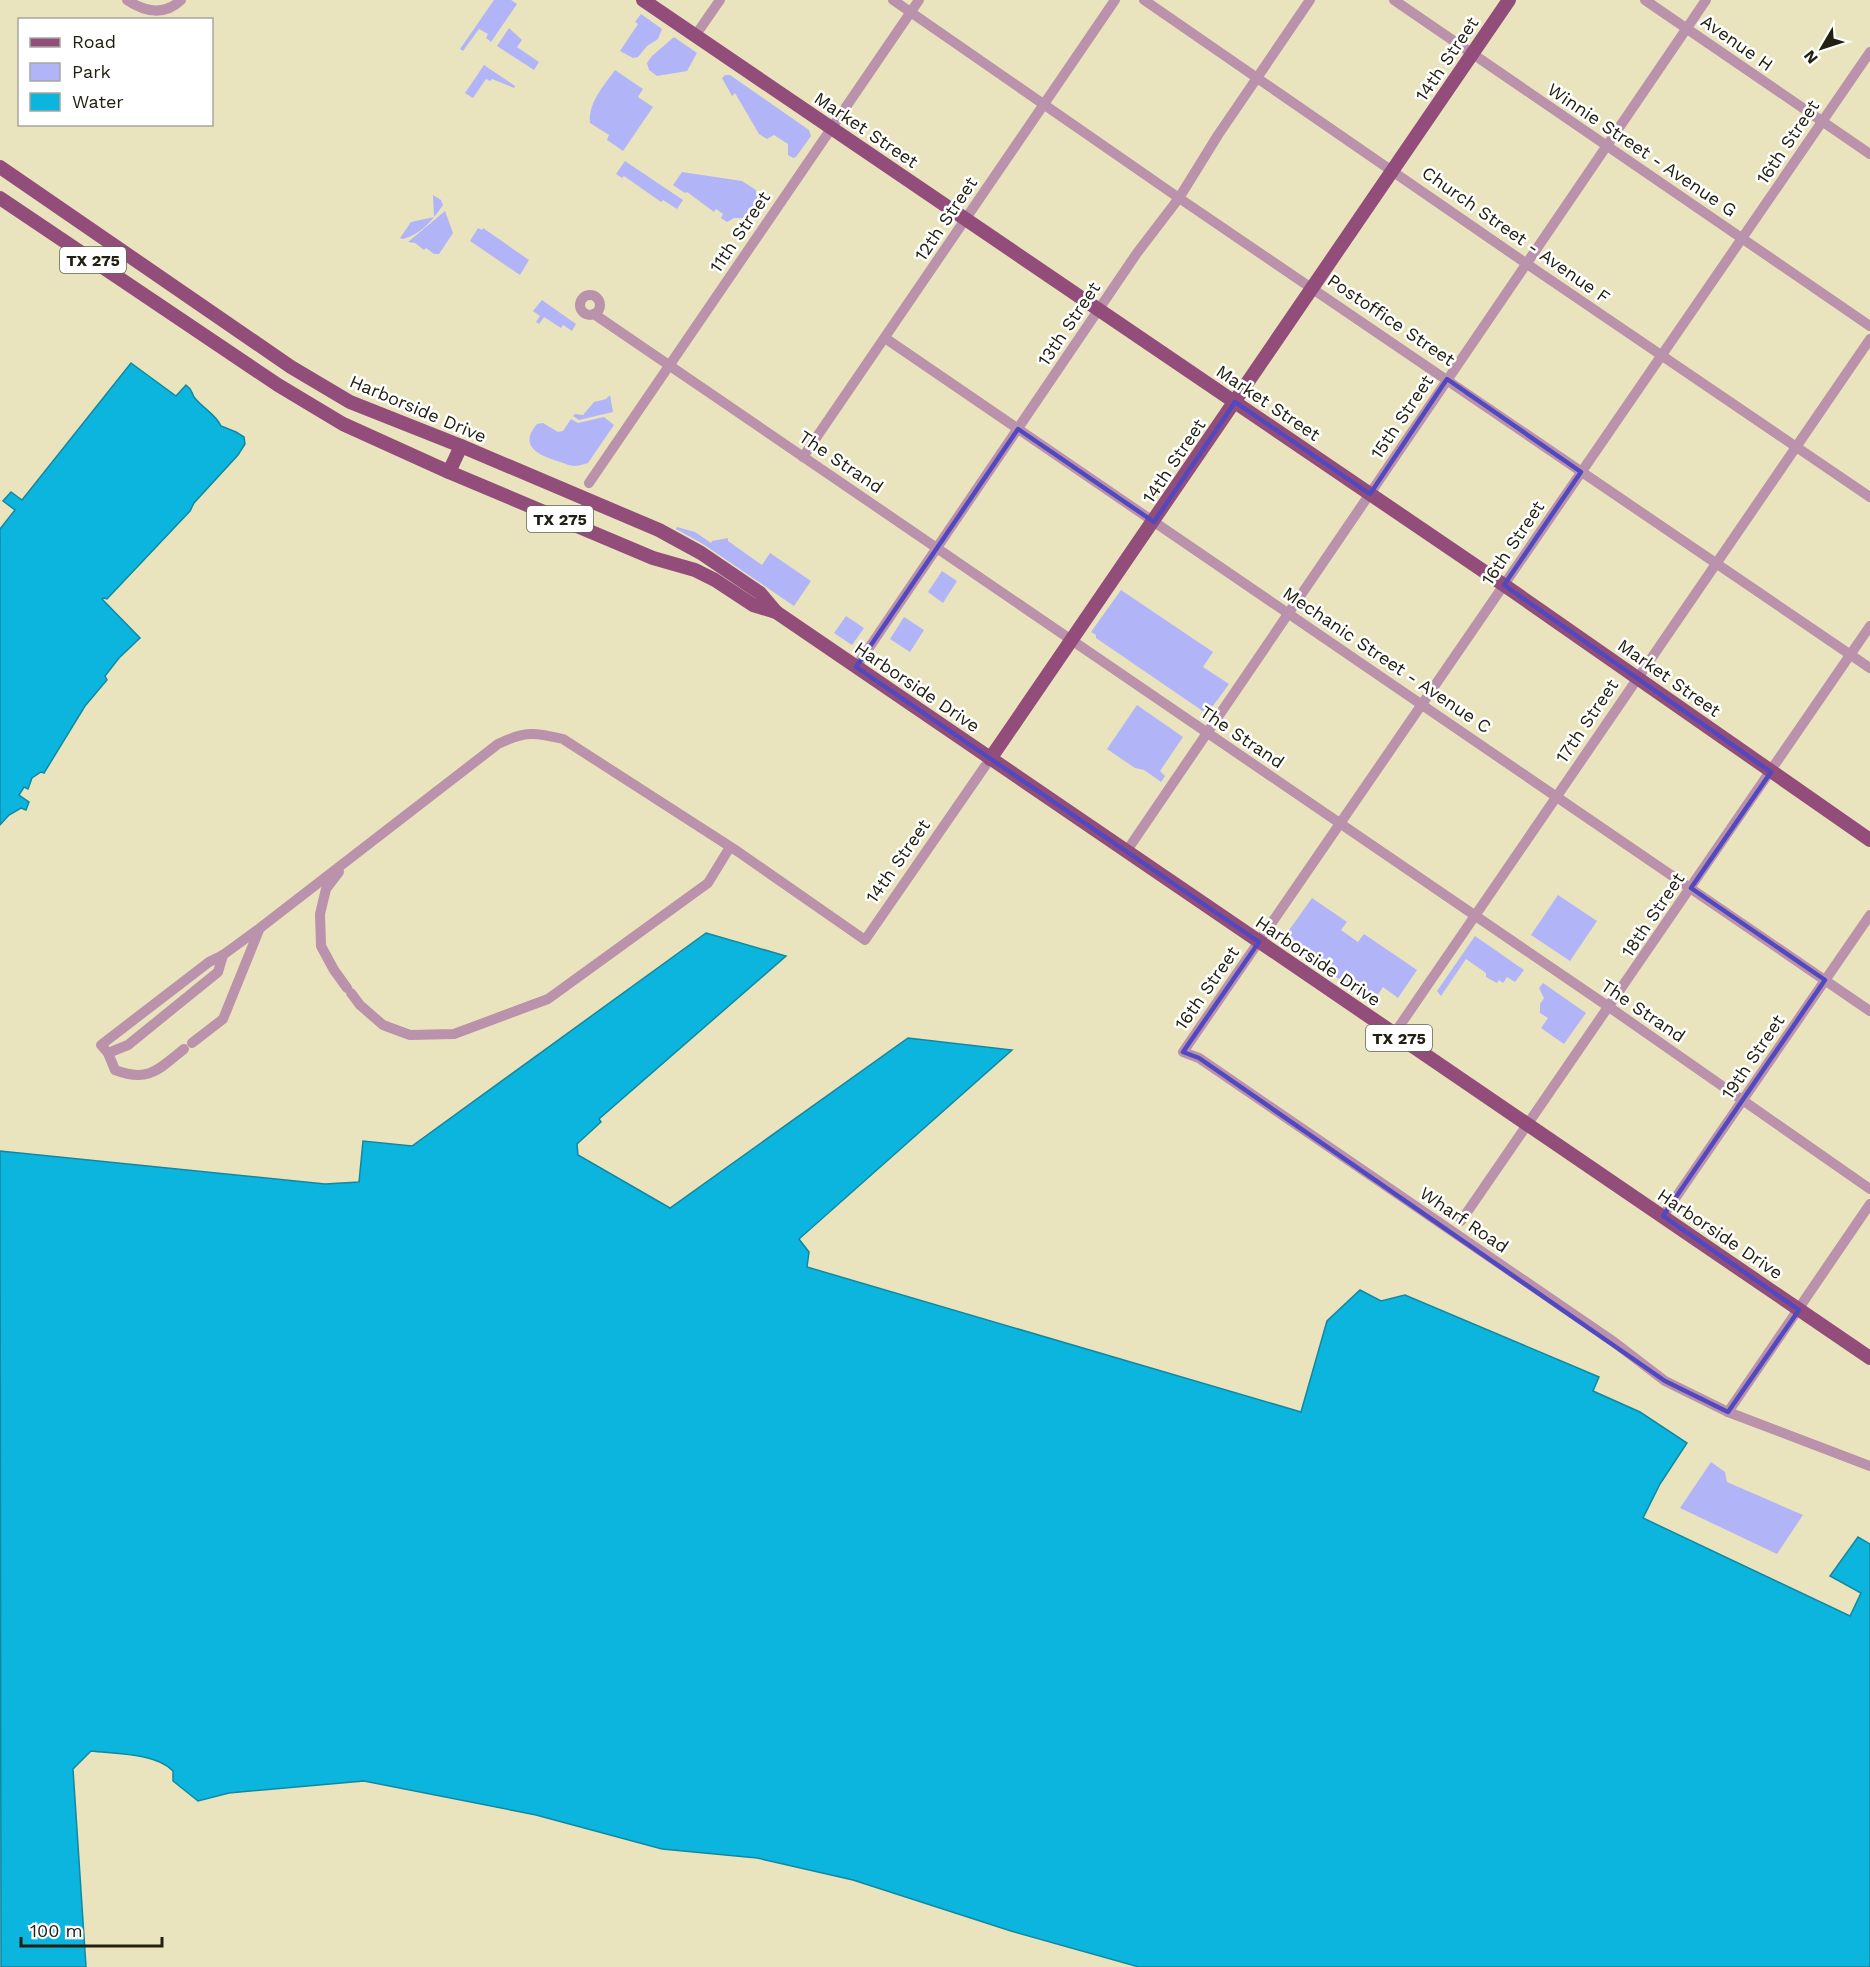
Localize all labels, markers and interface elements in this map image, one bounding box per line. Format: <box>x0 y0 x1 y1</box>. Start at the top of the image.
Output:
street label: Avenue H <box>1697 10 1777 75</box>
street label: 14th Street <box>1411 12 1483 105</box>
legend <box>18 18 213 126</box>
north arrow <box>1792 18 1852 78</box>
text: Road <box>72 31 116 52</box>
text: N <box>1800 47 1822 68</box>
text: Park <box>72 61 111 82</box>
street label: Winnie Street - Avenue G <box>1544 78 1741 221</box>
street label: Market Street <box>810 87 923 172</box>
text: Water <box>72 91 124 112</box>
street label: 16th Street <box>1752 95 1824 188</box>
street label: Church Street - Avenue F <box>1418 162 1614 308</box>
street label: 12th Street <box>910 172 982 265</box>
street label: 11th Street <box>705 187 775 276</box>
road number: TX 275 <box>60 247 126 273</box>
street label: Postoffice Street <box>1324 269 1459 370</box>
street label: 13th Street <box>1033 277 1105 370</box>
street label: Market Street <box>1212 360 1325 445</box>
street label: Harborside Drive <box>347 370 490 447</box>
street label: 15th Street <box>1366 370 1438 463</box>
street label: 14th Street <box>1138 414 1210 507</box>
street label: The Strand <box>795 426 887 497</box>
street label: 16th Street <box>1477 496 1549 589</box>
road number: TX 275 <box>527 506 593 532</box>
street label: Mechanic Street - Avenue C <box>1279 582 1495 737</box>
street label: Market Street <box>1614 634 1725 721</box>
street label: Harborside Drive <box>851 637 984 736</box>
street label: 17th Street <box>1551 675 1622 766</box>
street label: The Strand <box>1196 701 1288 772</box>
street label: 14th Street <box>861 815 934 906</box>
street label: 18th Street <box>1617 868 1689 961</box>
street label: Harborside Drive <box>1252 911 1385 1010</box>
street label: 16th Street <box>1170 942 1243 1033</box>
street label: The Strand <box>1597 975 1689 1046</box>
street label: 19th Street <box>1717 1010 1789 1103</box>
road number: TX 275 <box>1366 1025 1432 1051</box>
street label: Wharf Road <box>1416 1182 1513 1257</box>
street label: Harborside Drive <box>1654 1184 1787 1283</box>
scale bar <box>21 1910 162 1948</box>
text: 100 m <box>30 1920 83 1941</box>

